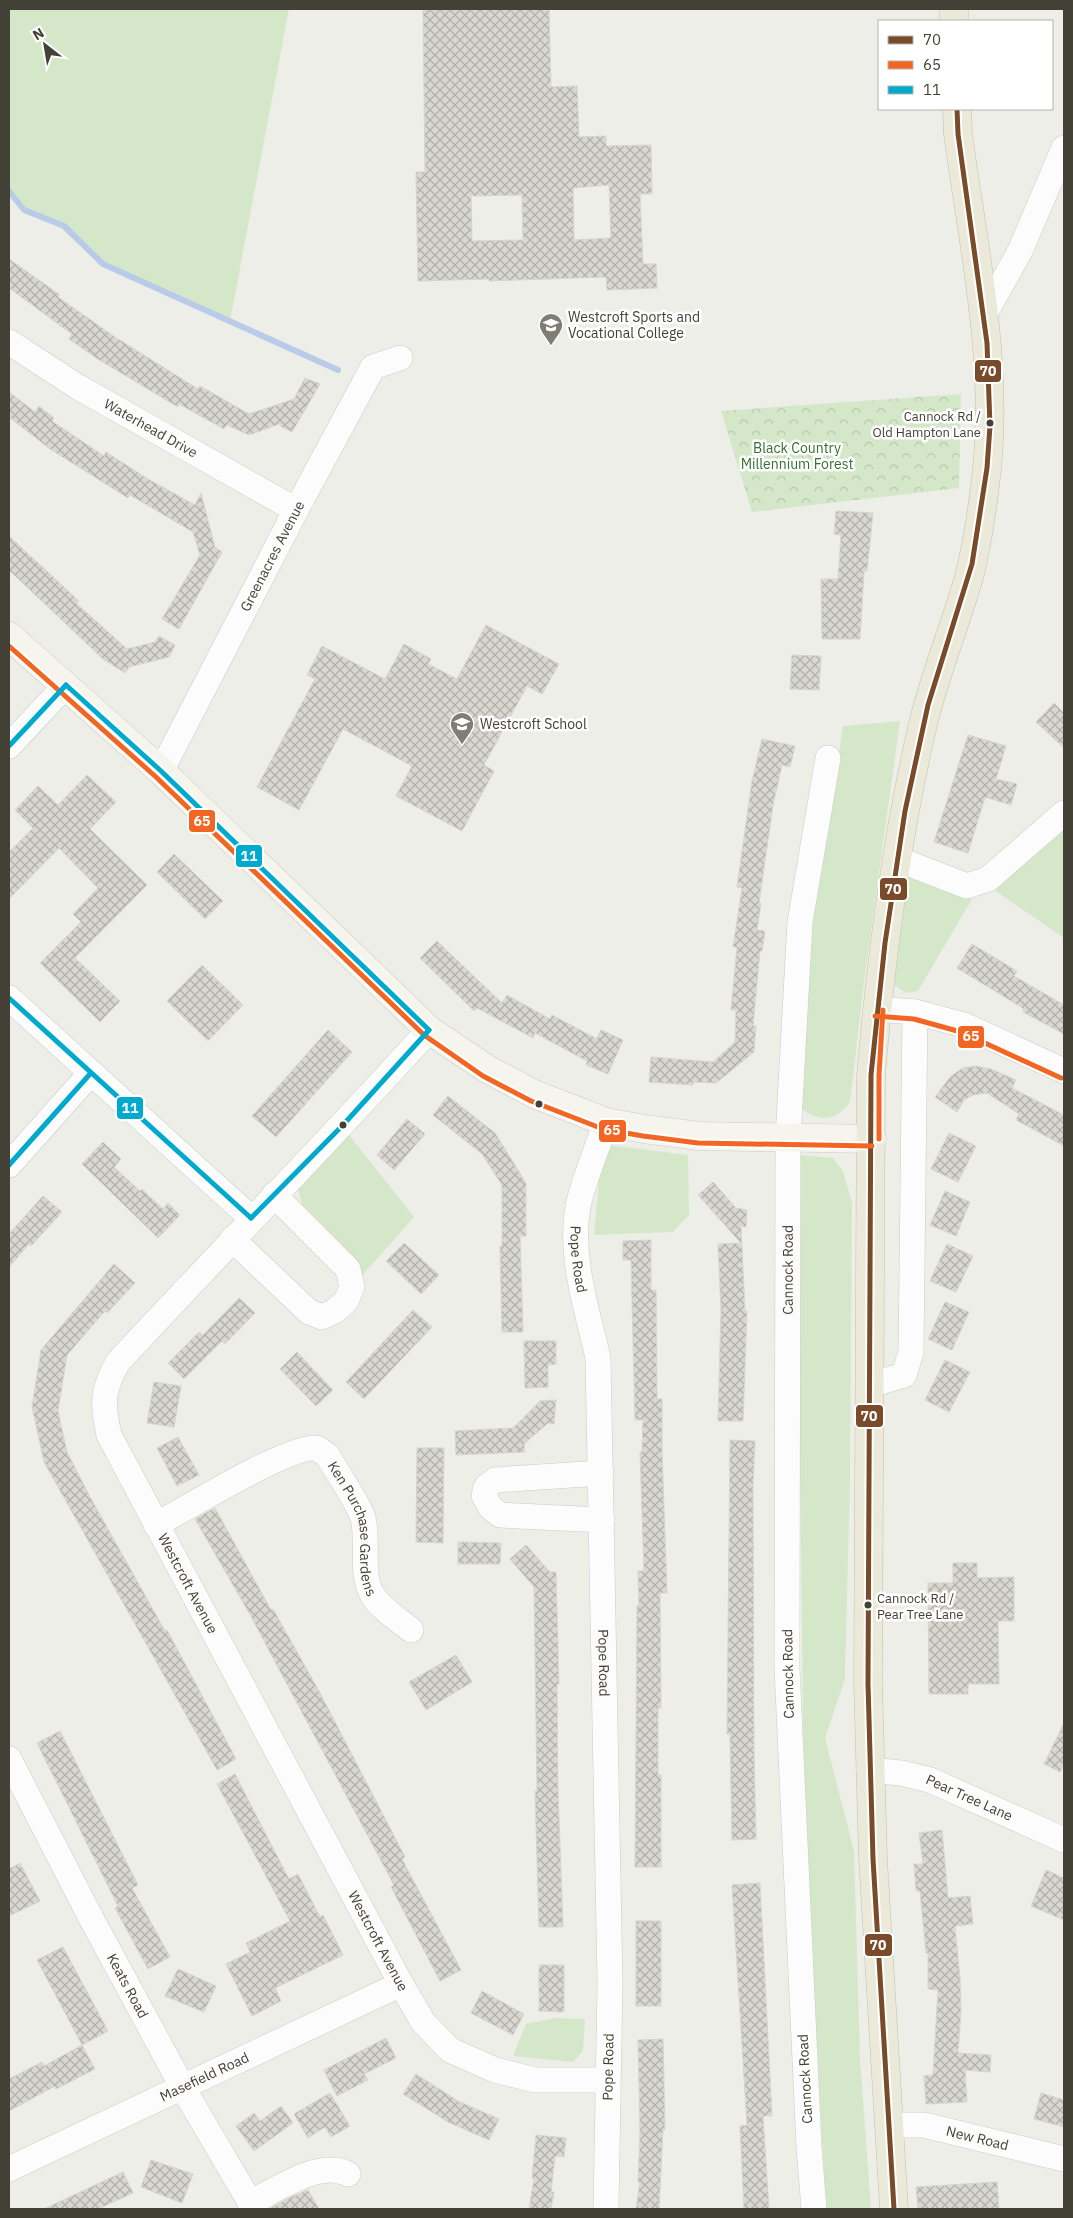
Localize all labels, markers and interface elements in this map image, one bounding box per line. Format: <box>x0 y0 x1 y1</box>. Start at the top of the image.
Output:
north arrow <box>20 20 70 70</box>
legend <box>878 20 1053 110</box>
text: N <box>29 24 47 44</box>
text: 70 <box>923 30 941 49</box>
text: 65 <box>923 55 941 74</box>
text: 11 <box>923 80 941 99</box>
place label: Westcroft Sports and Vocational College <box>568 308 700 342</box>
school or university icon: Westcroft Sports and Vocational College <box>538 312 564 346</box>
line badge: 70 <box>974 359 1002 383</box>
text: 70 <box>980 362 996 380</box>
street label: Waterhead Drive <box>101 395 201 462</box>
place label: Cannock Rd / Old Hampton Lane <box>873 408 981 441</box>
marker: Cannock Rd / Old Hampton Lane <box>985 418 995 428</box>
park label: Black Country Millennium Forest <box>741 439 853 473</box>
street label: Greenacres Avenue <box>236 497 308 615</box>
school or university icon: Westcroft School <box>449 711 475 745</box>
place label: Westcroft School <box>480 715 587 733</box>
line badge: 65 <box>188 809 216 833</box>
text: 65 <box>194 812 210 830</box>
line badge: 11 <box>235 844 263 868</box>
text: 11 <box>241 847 258 865</box>
line badge: 70 <box>879 877 908 901</box>
text: 70 <box>885 880 901 898</box>
line badge: 65 <box>957 1025 985 1049</box>
text: 65 <box>963 1027 979 1045</box>
line badge: 11 <box>116 1096 144 1120</box>
text: 11 <box>122 1099 139 1117</box>
unlabelled marker <box>534 1099 544 1109</box>
line badge: 65 <box>598 1119 627 1143</box>
unlabelled marker <box>338 1120 348 1130</box>
text: 65 <box>604 1121 620 1139</box>
street label: Pope Road <box>567 1225 591 1294</box>
street label: Cannock Road <box>779 1225 797 1315</box>
line badge: 70 <box>855 1404 884 1428</box>
text: 70 <box>861 1407 877 1425</box>
street label: Ken Purchase Gardens <box>324 1458 381 1600</box>
street label: Westcroft Avenue <box>154 1530 222 1637</box>
place label: Cannock Rd / Pear Tree Lane <box>877 1590 963 1623</box>
marker: Cannock Rd / Pear Tree Lane <box>863 1600 873 1610</box>
street label: Pope Road <box>594 1629 613 1697</box>
street label: Cannock Road <box>778 1629 798 1719</box>
street label: Pear Tree Lane <box>923 1770 1016 1825</box>
street label: Westcroft Avenue <box>344 1888 412 1995</box>
line badge: 70 <box>864 1933 893 1957</box>
text: 70 <box>870 1936 886 1954</box>
street label: Keats Road <box>103 1950 153 2021</box>
street label: Pope Road <box>598 2033 618 2101</box>
street label: Cannock Road <box>794 2034 816 2124</box>
street label: Masefield Road <box>157 2048 252 2106</box>
street label: New Road <box>944 2122 1011 2154</box>

